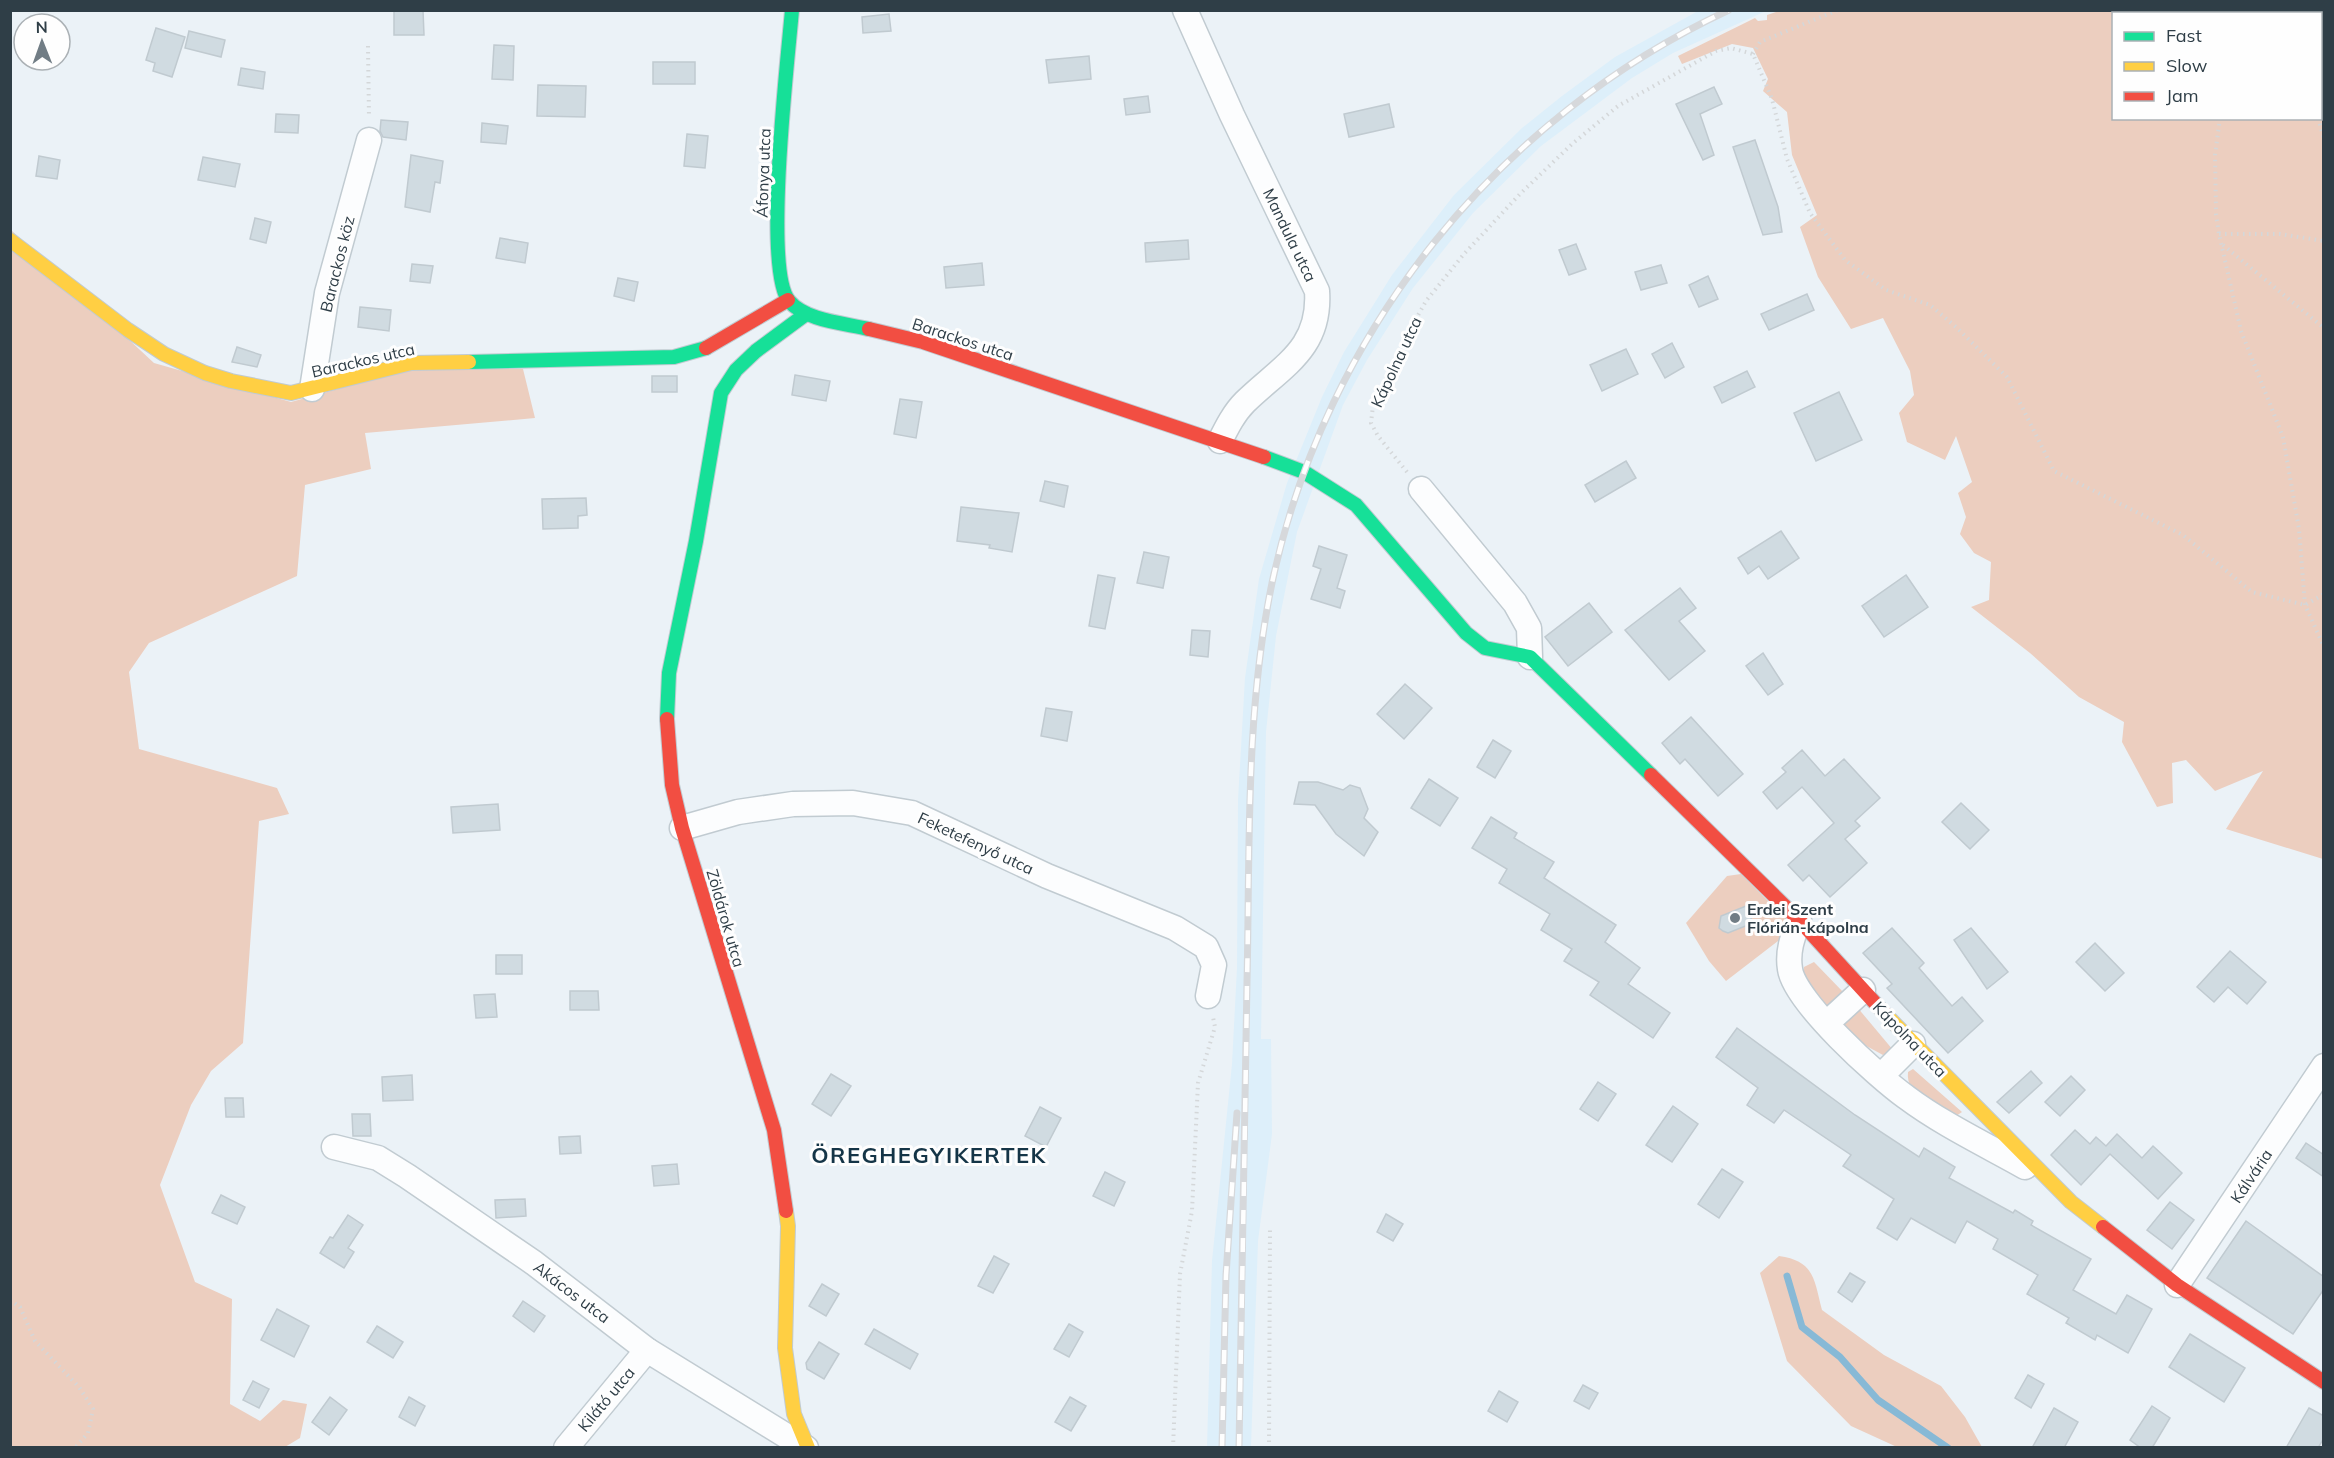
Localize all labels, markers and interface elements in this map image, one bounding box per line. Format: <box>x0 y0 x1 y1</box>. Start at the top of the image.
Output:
north arrow <box>12 12 72 72</box>
legend <box>2112 12 2322 120</box>
text: N <box>36 17 48 37</box>
text: Fast <box>2166 24 2202 47</box>
text: Slow <box>2166 54 2208 77</box>
text: Jam <box>2166 84 2199 107</box>
street label: Áfonya utca <box>751 128 775 218</box>
street label: Mandula utca <box>1259 185 1321 285</box>
street label: Barackos köz <box>315 214 359 314</box>
street label: Barackos utca <box>910 313 1016 365</box>
street label: Kápolna utca <box>1366 314 1426 410</box>
street label: Barackos utca <box>309 338 417 382</box>
street label: Feketefenyő utca <box>915 807 1037 879</box>
street label: Zöldárok utca <box>702 867 750 969</box>
place label: Erdei Szent Flórián-kápolna <box>1747 899 1869 937</box>
marker: Erdei Szent Flórián-kápolna <box>1728 911 1742 925</box>
street label: Kápolna utca <box>1869 997 1951 1081</box>
district label: ÖREGHEGYIKERTEK <box>811 1141 1047 1169</box>
street label: Kálvária <box>2226 1145 2276 1207</box>
street label: Akácos utca <box>530 1257 614 1327</box>
street label: Kilátó utca <box>573 1363 639 1435</box>

